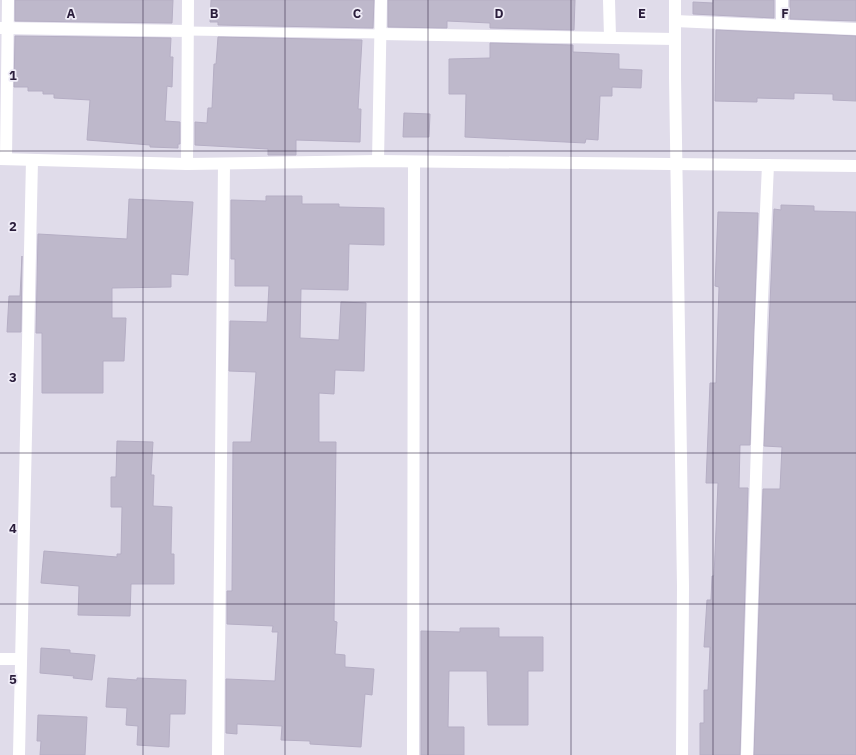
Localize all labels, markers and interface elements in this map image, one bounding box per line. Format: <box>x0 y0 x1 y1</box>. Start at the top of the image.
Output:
text: A <box>67 5 76 22</box>
text: B <box>210 5 219 22</box>
text: C <box>353 5 362 22</box>
text: D <box>494 5 504 22</box>
text: E <box>638 5 646 22</box>
text: F <box>781 5 789 22</box>
text: 1 <box>9 67 17 84</box>
text: 2 <box>9 218 17 235</box>
text: 3 <box>9 369 17 386</box>
text: 4 <box>9 520 17 537</box>
text: 5 <box>9 671 17 688</box>

